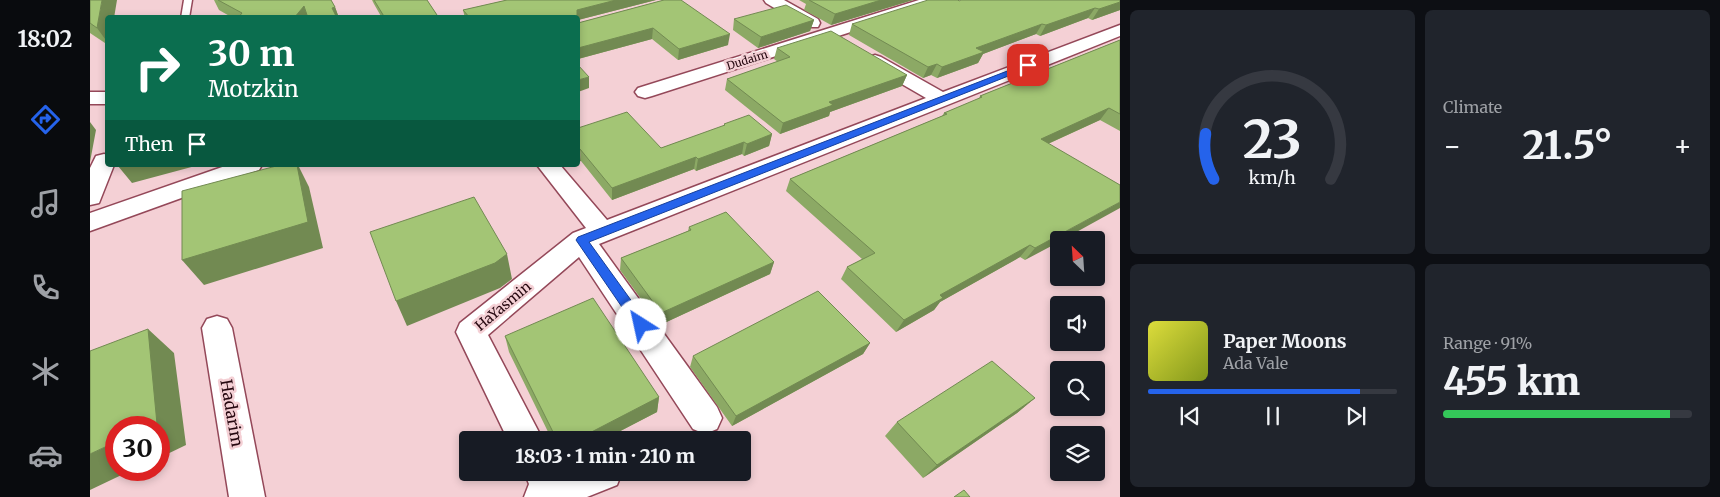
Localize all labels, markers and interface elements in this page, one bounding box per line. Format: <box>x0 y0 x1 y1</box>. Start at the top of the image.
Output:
text: 18:02 <box>18 25 72 53</box>
text: 30 m <box>208 32 294 76</box>
icon: right <box>125 35 190 100</box>
pin <box>1007 44 1049 86</box>
street label: Dudaim <box>725 47 769 73</box>
icon: arrive <box>1014 51 1042 79</box>
text: Motzkin <box>208 75 299 103</box>
text: Climate <box>1443 97 1502 117</box>
icon: directions <box>28 102 63 137</box>
text: 23 <box>1243 107 1302 172</box>
text: 21.5° <box>1523 122 1612 169</box>
text: − <box>1443 128 1462 164</box>
text: + <box>1673 128 1692 164</box>
icon: arrive <box>183 130 211 158</box>
text: Then <box>125 132 173 156</box>
text: km/h <box>1249 166 1296 189</box>
icon: music <box>28 186 63 221</box>
north arrow <box>1050 231 1105 286</box>
map controls <box>1050 231 1105 481</box>
icon: phone <box>28 270 63 305</box>
street label: HaYasmin <box>471 277 535 335</box>
button: sound <box>1050 296 1105 351</box>
position arrow <box>614 298 666 350</box>
text: Paper Moons <box>1223 329 1347 353</box>
text: Range · 91% <box>1443 333 1532 353</box>
text: Ada Vale <box>1223 353 1288 373</box>
icon: climate <box>28 354 63 389</box>
text: 455 km <box>1443 358 1580 405</box>
button: search <box>1050 361 1105 416</box>
street label: Hadarim <box>216 378 248 448</box>
icon: previous <box>1176 402 1204 430</box>
icon: pause <box>1259 402 1287 430</box>
icon: next <box>1342 402 1370 430</box>
speed limit sign: 30 <box>105 416 170 481</box>
button: layers <box>1050 426 1105 481</box>
icon: car <box>28 438 63 473</box>
text: 18:03 · 1 min · 210 m <box>515 444 695 468</box>

